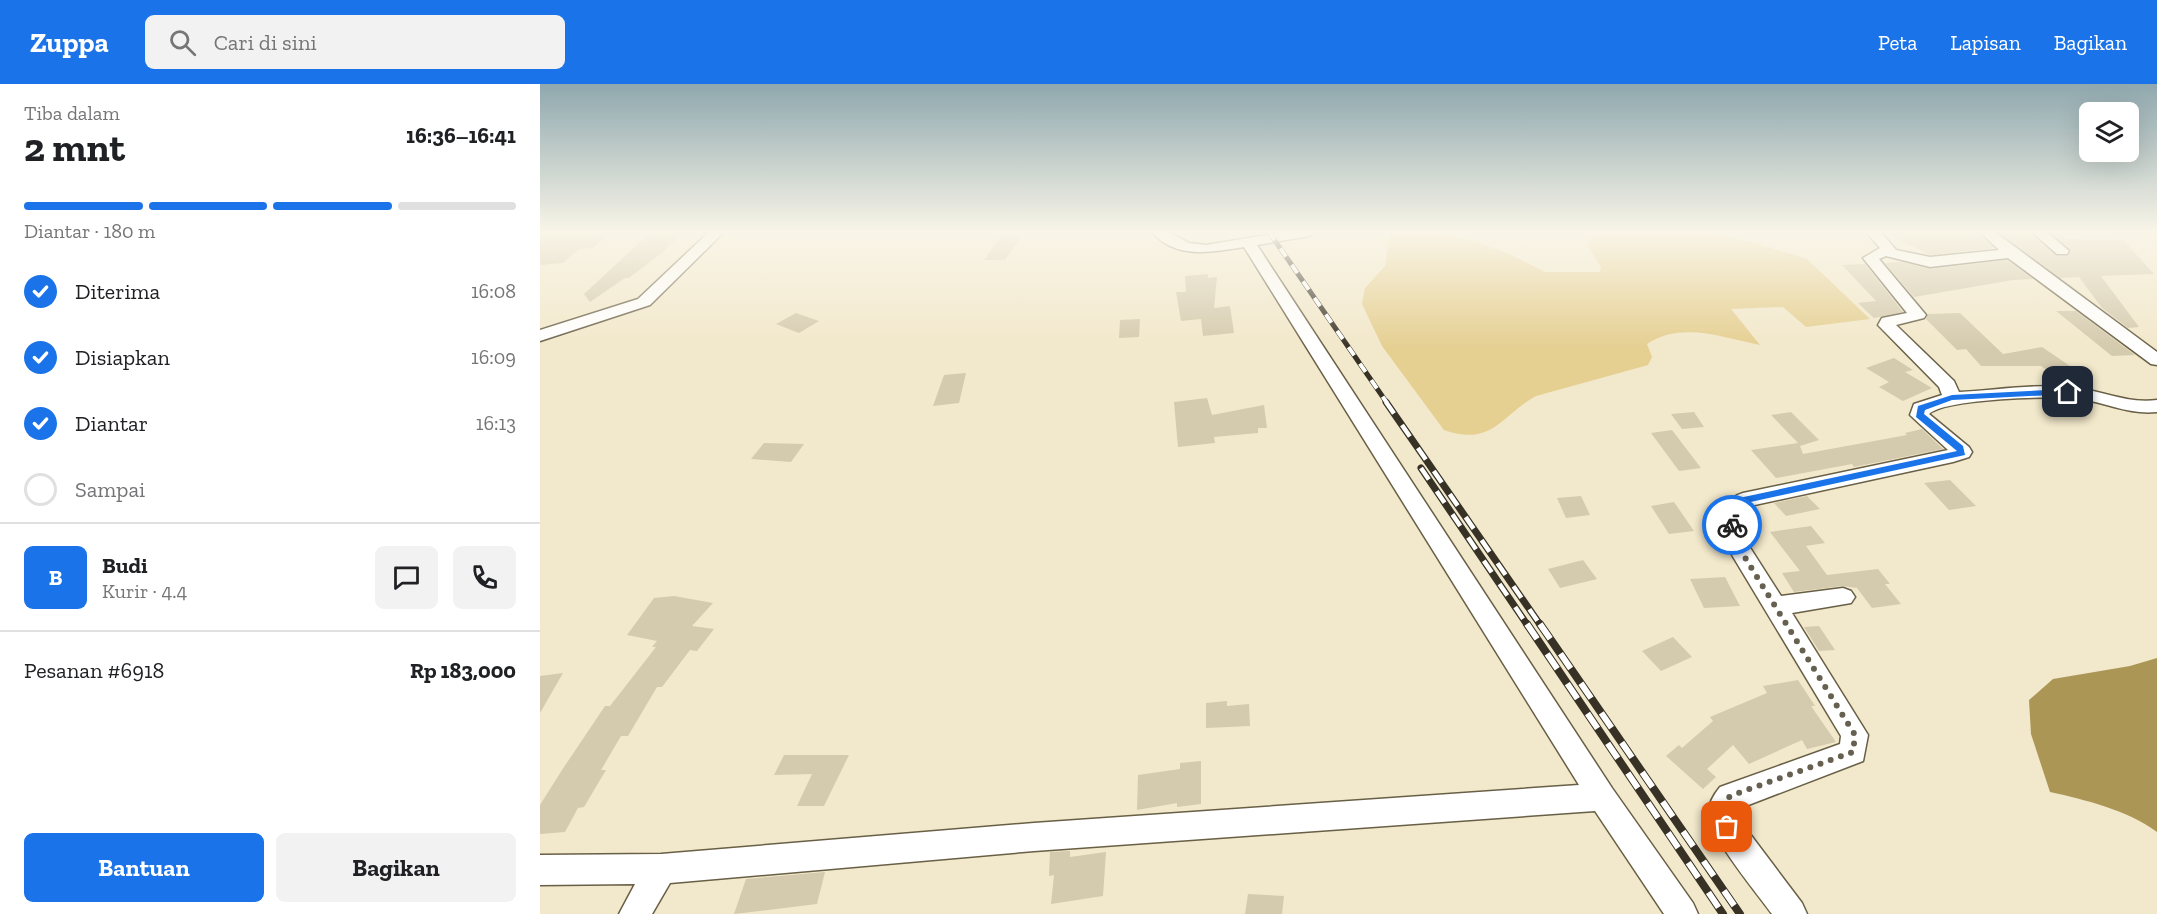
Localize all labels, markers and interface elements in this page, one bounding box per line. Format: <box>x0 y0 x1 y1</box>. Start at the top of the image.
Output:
search box <box>145 15 565 69</box>
text: Zuppa <box>30 26 109 59</box>
icon: search <box>166 26 199 59</box>
text: Cari di sini <box>214 29 317 56</box>
text: Peta <box>1878 30 1917 55</box>
text: Lapisan <box>1950 30 2021 55</box>
text: Bagikan <box>2054 30 2127 55</box>
text: Tiba dalam <box>24 101 120 125</box>
map controls <box>2079 102 2139 162</box>
button: layers <box>2079 102 2139 162</box>
text: 16:36–16:41 <box>406 122 516 149</box>
text: 2 mnt <box>24 124 125 171</box>
text: Diantar · 180 m <box>24 219 155 243</box>
icon: check <box>24 275 57 308</box>
text: Diterima <box>75 278 160 305</box>
text: 16:08 <box>471 279 516 303</box>
icon: check <box>24 341 57 374</box>
text: Disiapkan <box>75 344 170 371</box>
text: 16:09 <box>471 345 516 369</box>
pin <box>2042 366 2093 417</box>
icon: home <box>2051 375 2084 408</box>
icon: check <box>24 407 57 440</box>
text: Diantar <box>75 410 148 437</box>
text: 16:13 <box>476 411 516 435</box>
text: Sampai <box>75 476 145 503</box>
courier <box>1702 495 1762 555</box>
icon: bike <box>1716 509 1749 542</box>
button: chat <box>375 546 438 609</box>
button: phone <box>453 546 516 609</box>
text: Budi <box>102 552 148 579</box>
text: B <box>49 564 62 591</box>
text: Kurir · 4.4 <box>102 579 187 603</box>
text: Pesanan #6918 <box>24 657 164 684</box>
text: Rp 183,000 <box>410 657 516 684</box>
pin <box>1701 801 1752 852</box>
icon: bag <box>1710 810 1743 843</box>
button: Bantuan <box>24 833 264 902</box>
button: Bagikan <box>276 833 516 902</box>

